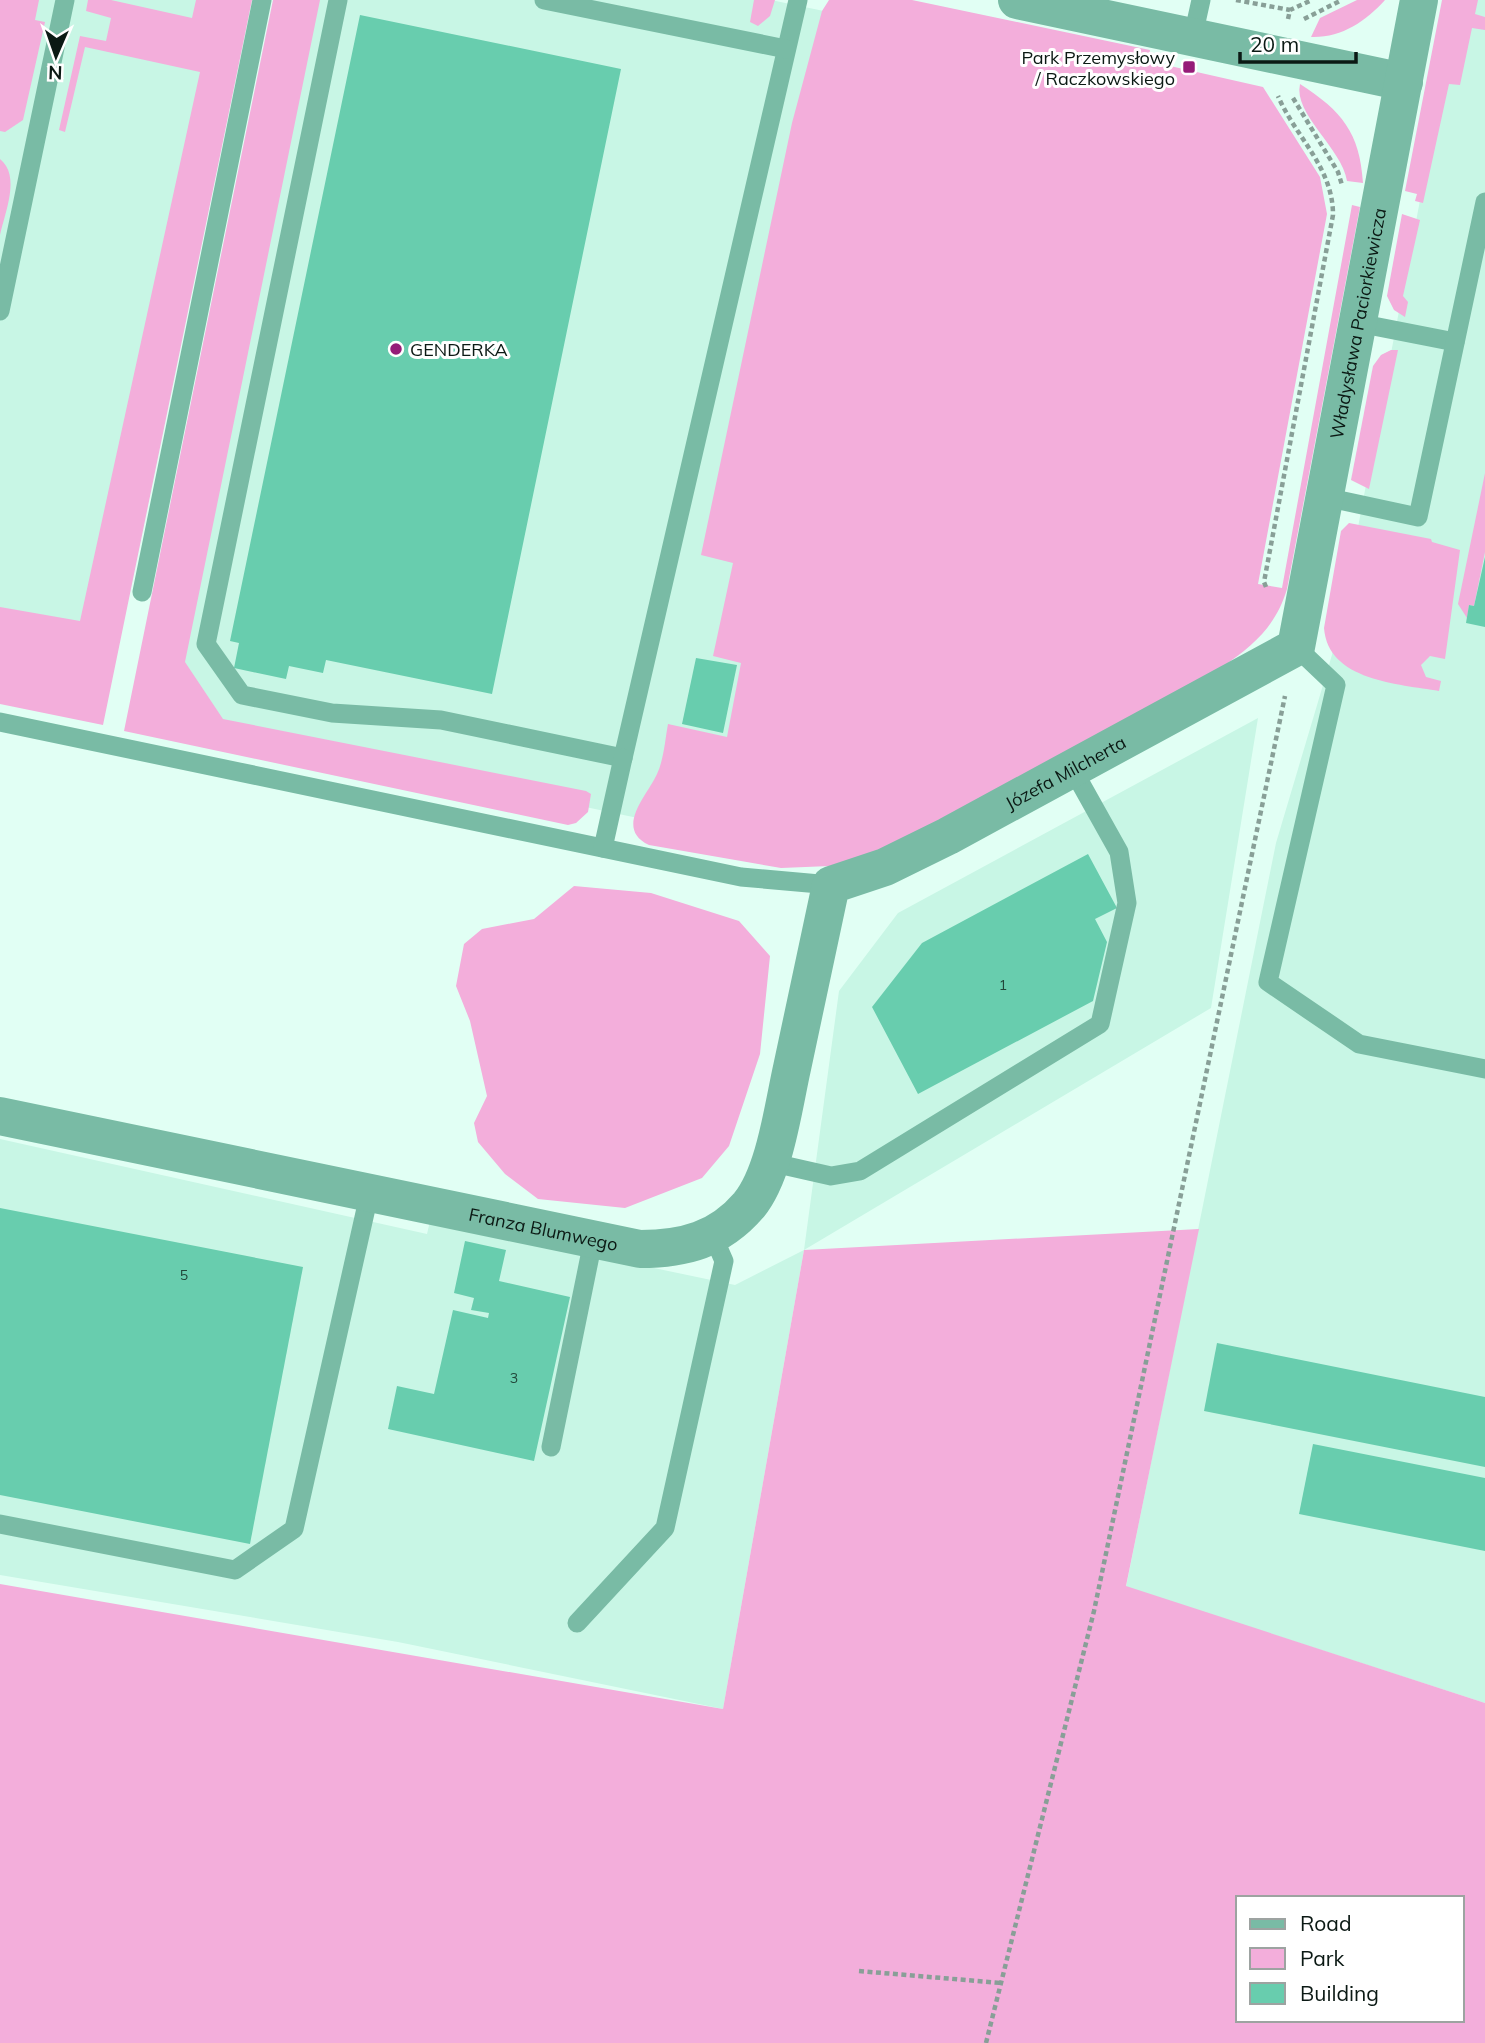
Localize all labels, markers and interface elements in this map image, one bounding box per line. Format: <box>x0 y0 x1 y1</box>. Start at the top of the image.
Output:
north arrow <box>21 21 91 91</box>
scale bar <box>1240 21 1356 65</box>
text: 20 m <box>1250 31 1299 57</box>
place label: Park Przemysłowy / Raczkowskiego <box>1021 46 1175 90</box>
marker: Park Przemysłowy / Raczkowskiego <box>1181 59 1197 75</box>
text: N <box>48 61 63 85</box>
street label: Władysława Paciorkiewicza <box>1324 206 1391 441</box>
place label: GENDERKA <box>410 338 508 361</box>
marker: GENDERKA <box>388 341 404 357</box>
street label: Józefa Milcherta <box>1001 730 1130 814</box>
house number: 1 <box>999 976 1007 994</box>
street label: Franza Blumwego <box>467 1202 620 1256</box>
house number: 5 <box>180 1266 188 1284</box>
house number: 3 <box>510 1369 518 1387</box>
legend <box>1236 1896 1464 2022</box>
text: Road <box>1300 1910 1351 1936</box>
text: Park <box>1300 1945 1344 1971</box>
text: Building <box>1300 1980 1379 2006</box>

